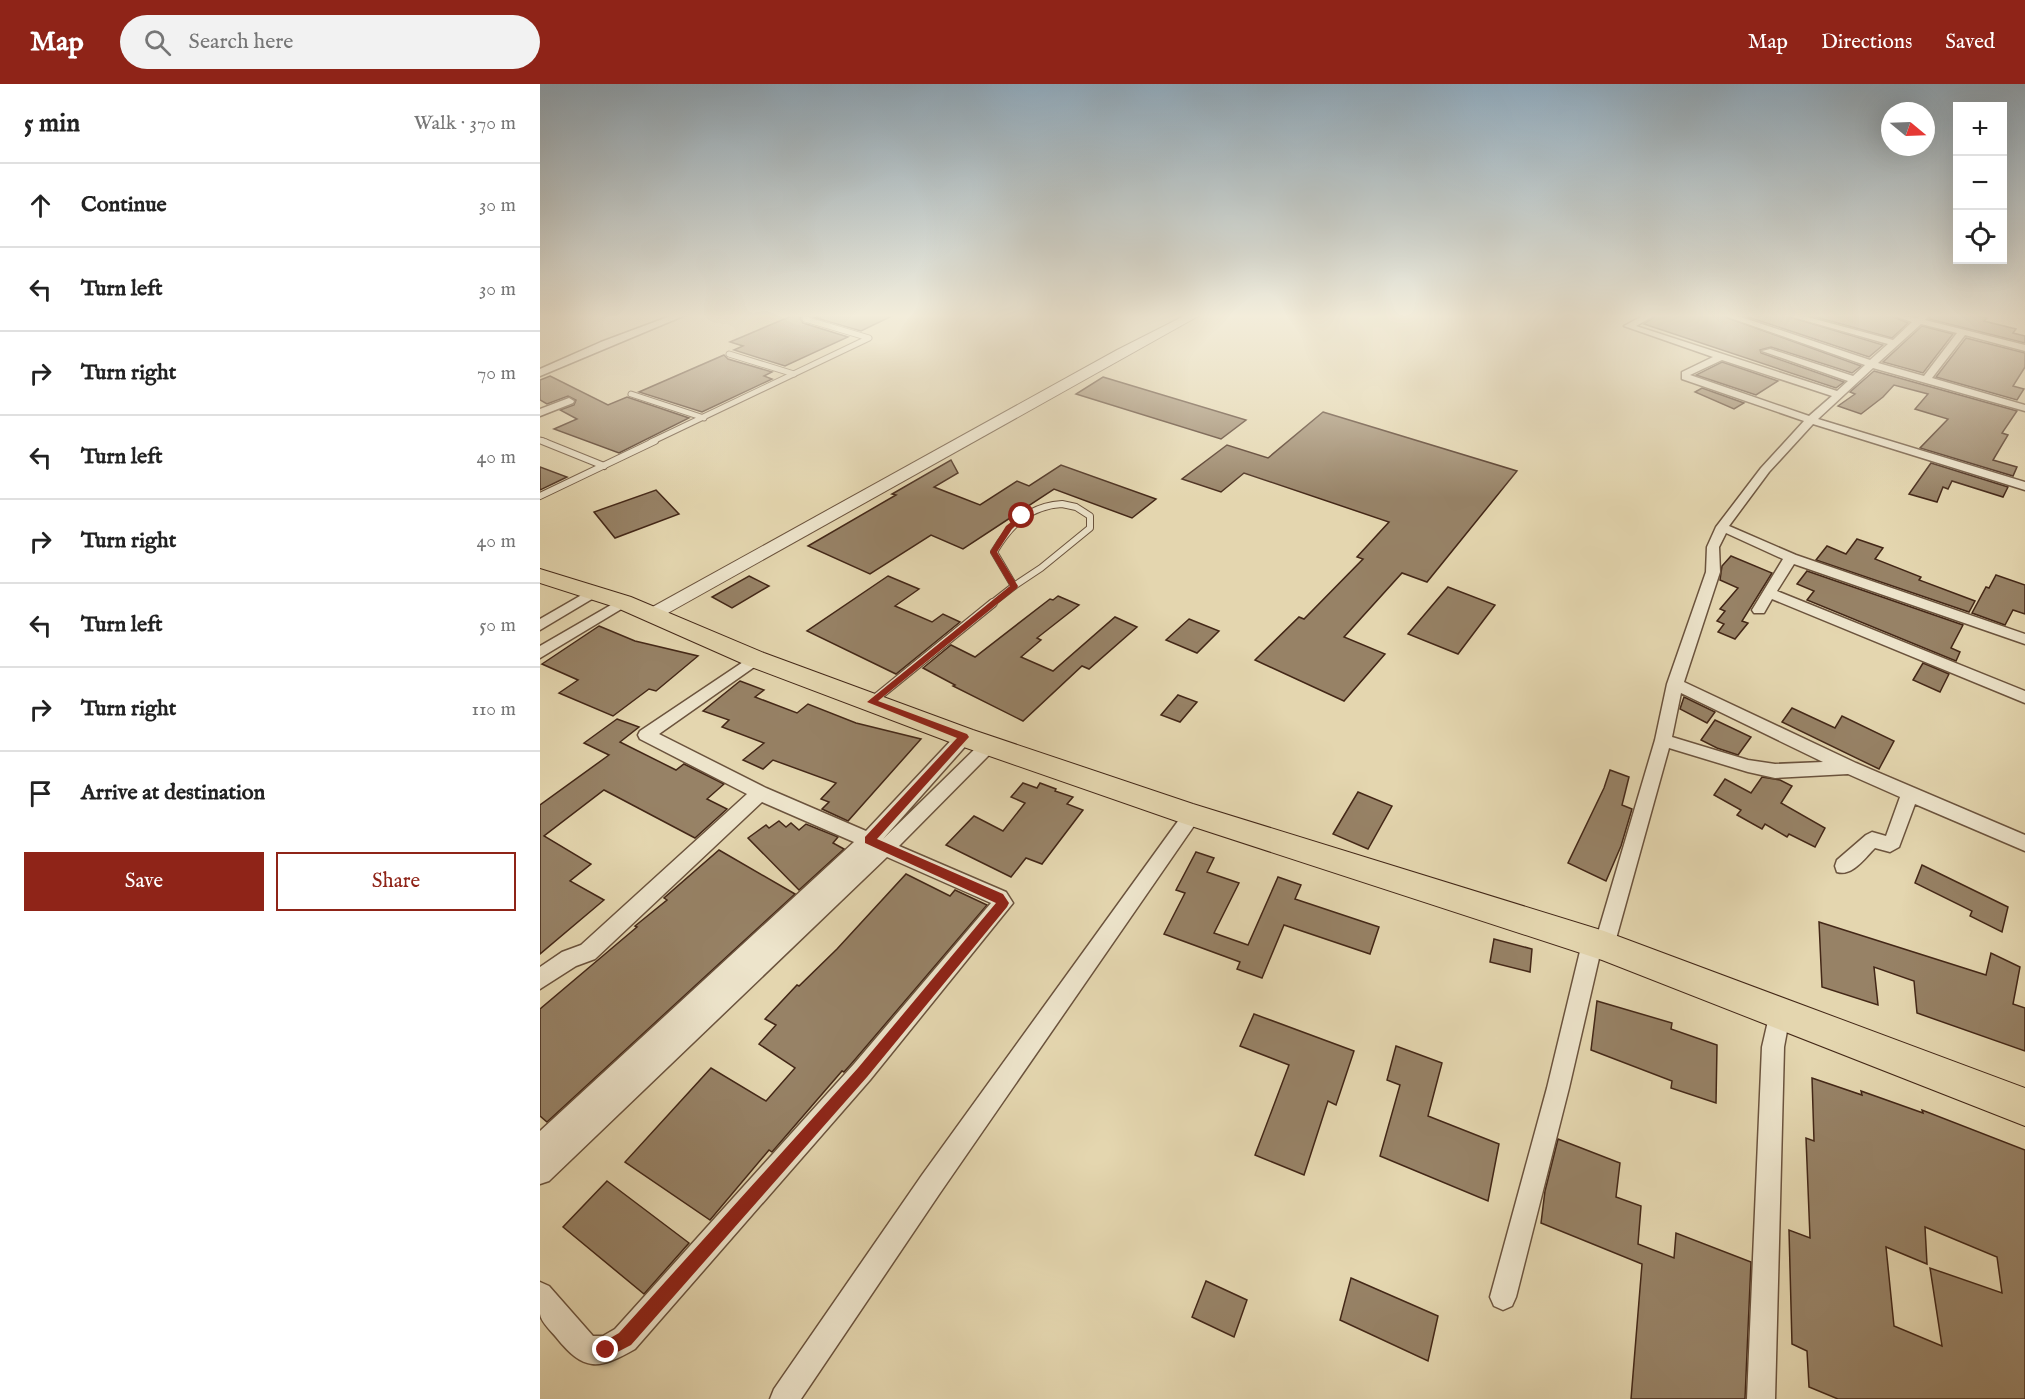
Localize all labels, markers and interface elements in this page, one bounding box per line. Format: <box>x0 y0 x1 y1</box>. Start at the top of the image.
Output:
search box <box>120 15 540 69</box>
text: Map <box>30 25 84 60</box>
icon: search <box>141 26 174 59</box>
text: Search here <box>189 28 293 56</box>
text: Map <box>1748 29 1788 56</box>
text: Directions <box>1821 29 1912 56</box>
text: Saved <box>1945 29 1995 56</box>
north arrow <box>1881 102 1935 156</box>
map controls <box>1953 102 2007 264</box>
button: + <box>1953 102 2007 156</box>
text: 5 min <box>24 107 80 140</box>
text: Walk · 370 m <box>414 111 516 136</box>
button: − <box>1953 156 2007 210</box>
icon: ahead <box>24 189 57 222</box>
text: Continue <box>81 191 167 219</box>
text: 30 m <box>479 193 516 218</box>
button: locate <box>1953 210 2007 264</box>
icon: left <box>24 273 57 306</box>
text: Turn left <box>81 275 163 303</box>
text: 30 m <box>479 277 516 302</box>
icon: right <box>24 357 57 390</box>
text: Turn right <box>81 359 176 387</box>
text: 70 m <box>477 361 516 386</box>
icon: left <box>24 441 57 474</box>
text: Turn left <box>81 443 163 471</box>
text: 40 m <box>477 445 516 470</box>
route start <box>1008 502 1034 528</box>
icon: right <box>24 525 57 558</box>
text: Turn right <box>81 527 176 555</box>
text: 40 m <box>477 529 516 554</box>
icon: left <box>24 609 57 642</box>
text: Turn left <box>81 611 163 639</box>
text: 50 m <box>479 613 516 638</box>
icon: right <box>24 693 57 726</box>
text: Turn right <box>81 695 176 723</box>
text: 110 m <box>472 697 516 722</box>
icon: arrive <box>24 777 57 810</box>
text: Arrive at destination <box>81 779 265 807</box>
button: Save <box>24 852 264 911</box>
button: Share <box>276 852 516 911</box>
route end <box>592 1336 618 1362</box>

